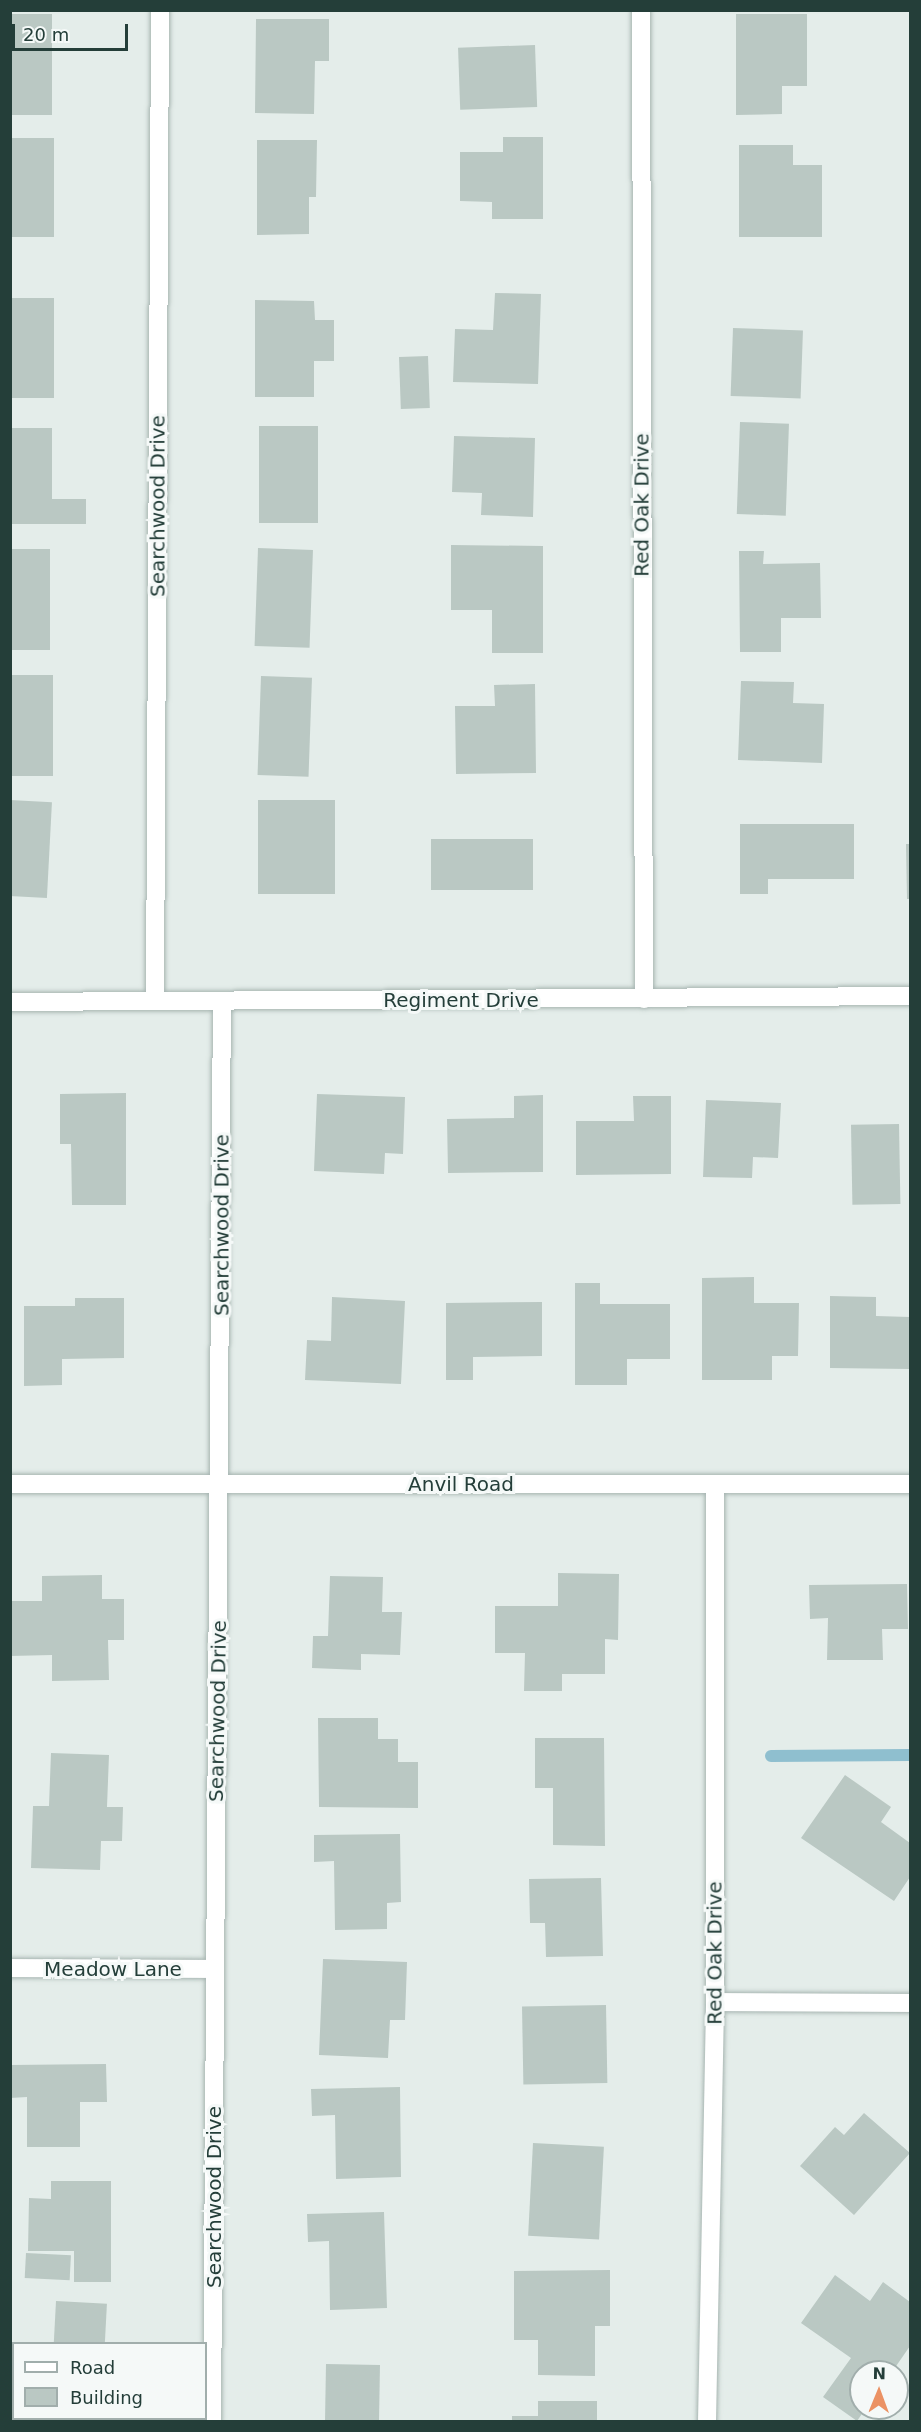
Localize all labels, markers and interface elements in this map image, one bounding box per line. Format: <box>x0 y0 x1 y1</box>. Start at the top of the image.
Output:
scale bar <box>15 12 130 50</box>
text: 20 m <box>23 24 69 45</box>
street label: Searchwood Drive <box>146 415 170 597</box>
street label: Red Oak Drive <box>630 433 654 577</box>
street label: Regiment Drive <box>383 988 539 1012</box>
street label: Searchwood Drive <box>210 1134 234 1316</box>
street label: Anvil Road <box>408 1472 514 1496</box>
street label: Searchwood Drive <box>204 1620 232 1802</box>
street label: Red Oak Drive <box>703 1881 727 2025</box>
street label: Meadow Lane <box>44 1957 182 1981</box>
street label: Searchwood Drive <box>202 2106 226 2288</box>
legend <box>12 2342 207 2420</box>
text: Road <box>70 2357 115 2378</box>
north arrow <box>849 2360 909 2420</box>
text: N <box>872 2364 886 2383</box>
text: Building <box>70 2387 143 2408</box>

